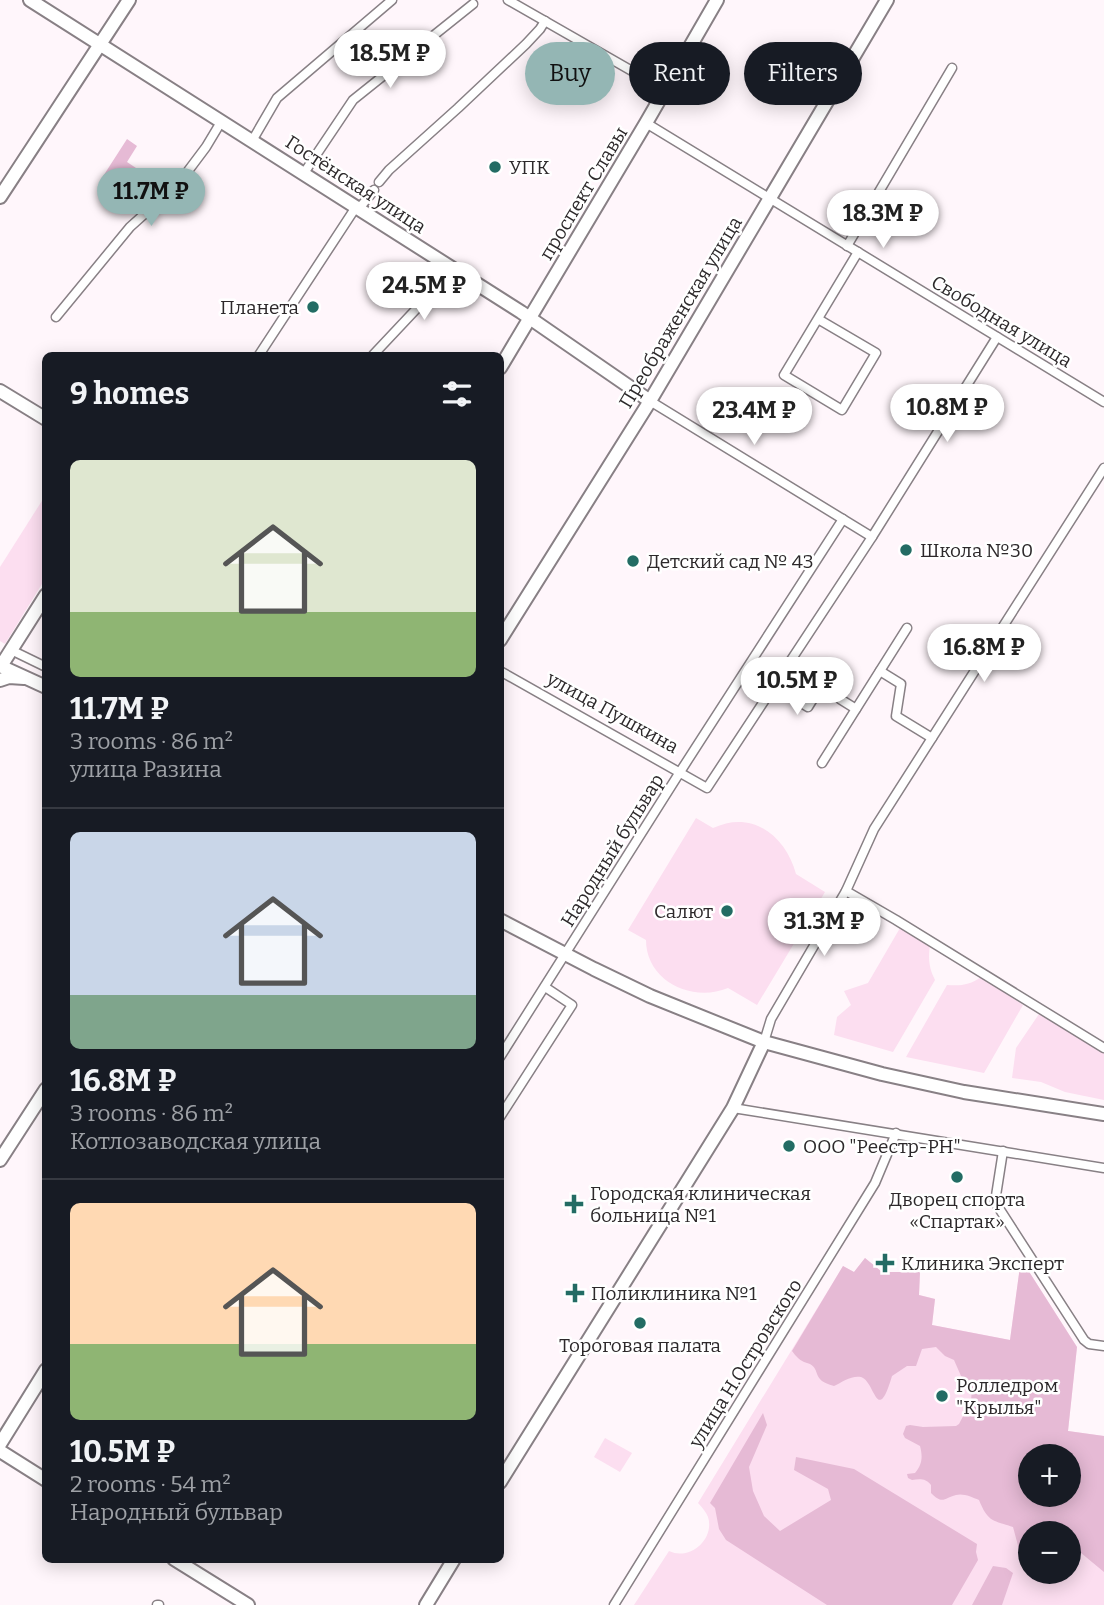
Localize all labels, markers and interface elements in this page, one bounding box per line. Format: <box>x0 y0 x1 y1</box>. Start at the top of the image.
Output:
pin: 18.5M ₽ <box>325 31 455 90</box>
text: 18.5M ₽ <box>350 39 430 67</box>
chip: Buy <box>525 42 615 105</box>
chip: Rent <box>629 42 730 105</box>
chip: Filters <box>744 42 862 105</box>
street label: проспект Славы <box>535 122 632 264</box>
street label: Гостёнская улица <box>281 130 431 239</box>
place label: УПК <box>509 156 550 179</box>
marker: УПК <box>487 159 503 175</box>
pin: 11.7M ₽ <box>86 168 216 228</box>
text: 11.7M ₽ <box>113 177 189 205</box>
pin: 18.3M ₽ <box>818 190 948 250</box>
text: 18.3M ₽ <box>843 199 923 227</box>
street label: Преображенская улица <box>614 212 747 412</box>
pin: 24.5M ₽ <box>359 262 489 322</box>
street label: Свободная улица <box>927 270 1077 373</box>
text: 24.5M ₽ <box>382 271 466 299</box>
place label: Планета <box>220 296 300 319</box>
marker: Планета <box>305 299 321 315</box>
icon: filters <box>438 375 476 413</box>
text: 9 homes <box>70 376 189 412</box>
pin: 10.8M ₽ <box>882 384 1012 444</box>
pin: 23.4M ₽ <box>689 388 819 447</box>
text: 10.8M ₽ <box>906 393 988 421</box>
text: 23.4M ₽ <box>712 396 796 424</box>
icon: home <box>210 506 336 632</box>
place label: Школа №30 <box>920 539 1033 562</box>
marker: Школа №30 <box>898 542 914 558</box>
place label: Детский сад № 43 <box>647 550 814 573</box>
marker: Детский сад № 43 <box>625 553 641 569</box>
pin: 16.8M ₽ <box>919 624 1049 684</box>
text: 16.8M ₽ <box>943 633 1025 661</box>
pin: 10.5M ₽ <box>732 658 862 717</box>
street label: улица Пушкина <box>542 666 683 758</box>
text: 10.5M ₽ <box>757 666 837 694</box>
text: 11.7M ₽ <box>70 691 169 727</box>
text: 3 rooms · 86 m² <box>70 727 233 755</box>
text: улица Разина <box>70 755 222 783</box>
street label: Народный бульвар <box>556 770 669 931</box>
icon: home <box>210 878 336 1004</box>
pin: 31.3M ₽ <box>759 898 889 958</box>
place label: Салют <box>654 900 713 923</box>
marker: Салют <box>719 903 735 919</box>
text: 31.3M ₽ <box>784 907 864 935</box>
text: 16.8M ₽ <box>70 1063 176 1099</box>
text: 3 rooms · 86 m² <box>70 1099 233 1127</box>
text: Котлозаводская улица <box>70 1127 321 1155</box>
place label: ООО "Реестр-РН" <box>803 1135 961 1158</box>
marker: ООО "Реестр-РН" <box>781 1138 797 1154</box>
marker: Дворец спорта «Спартак» <box>949 1169 965 1185</box>
place label: Городская клиническая больница №1 <box>590 1182 811 1227</box>
place label: Дворец спорта «Спартак» <box>889 1188 1026 1233</box>
marker: Городская клиническая больница №1 <box>564 1194 584 1214</box>
icon: home <box>210 1249 336 1375</box>
place label: Клиника Эксперт <box>901 1252 1064 1275</box>
marker: Клиника Эксперт <box>875 1253 895 1273</box>
street label: улица Н.Островского <box>684 1275 807 1453</box>
place label: Поликлиника №1 <box>591 1282 757 1305</box>
marker: Поликлиника №1 <box>565 1283 585 1303</box>
marker: Тороговая палата <box>632 1315 648 1331</box>
place label: Тороговая палата <box>559 1334 722 1357</box>
place label: Ролледром "Крылья" <box>956 1374 1058 1419</box>
marker: Ролледром "Крылья" <box>934 1388 950 1404</box>
text: 10.5M ₽ <box>70 1434 175 1470</box>
map controls <box>1018 1444 1081 1584</box>
button: + <box>1018 1444 1081 1507</box>
text: 2 rooms · 54 m² <box>70 1470 231 1498</box>
text: Народный бульвар <box>70 1498 283 1526</box>
button: − <box>1018 1521 1081 1584</box>

